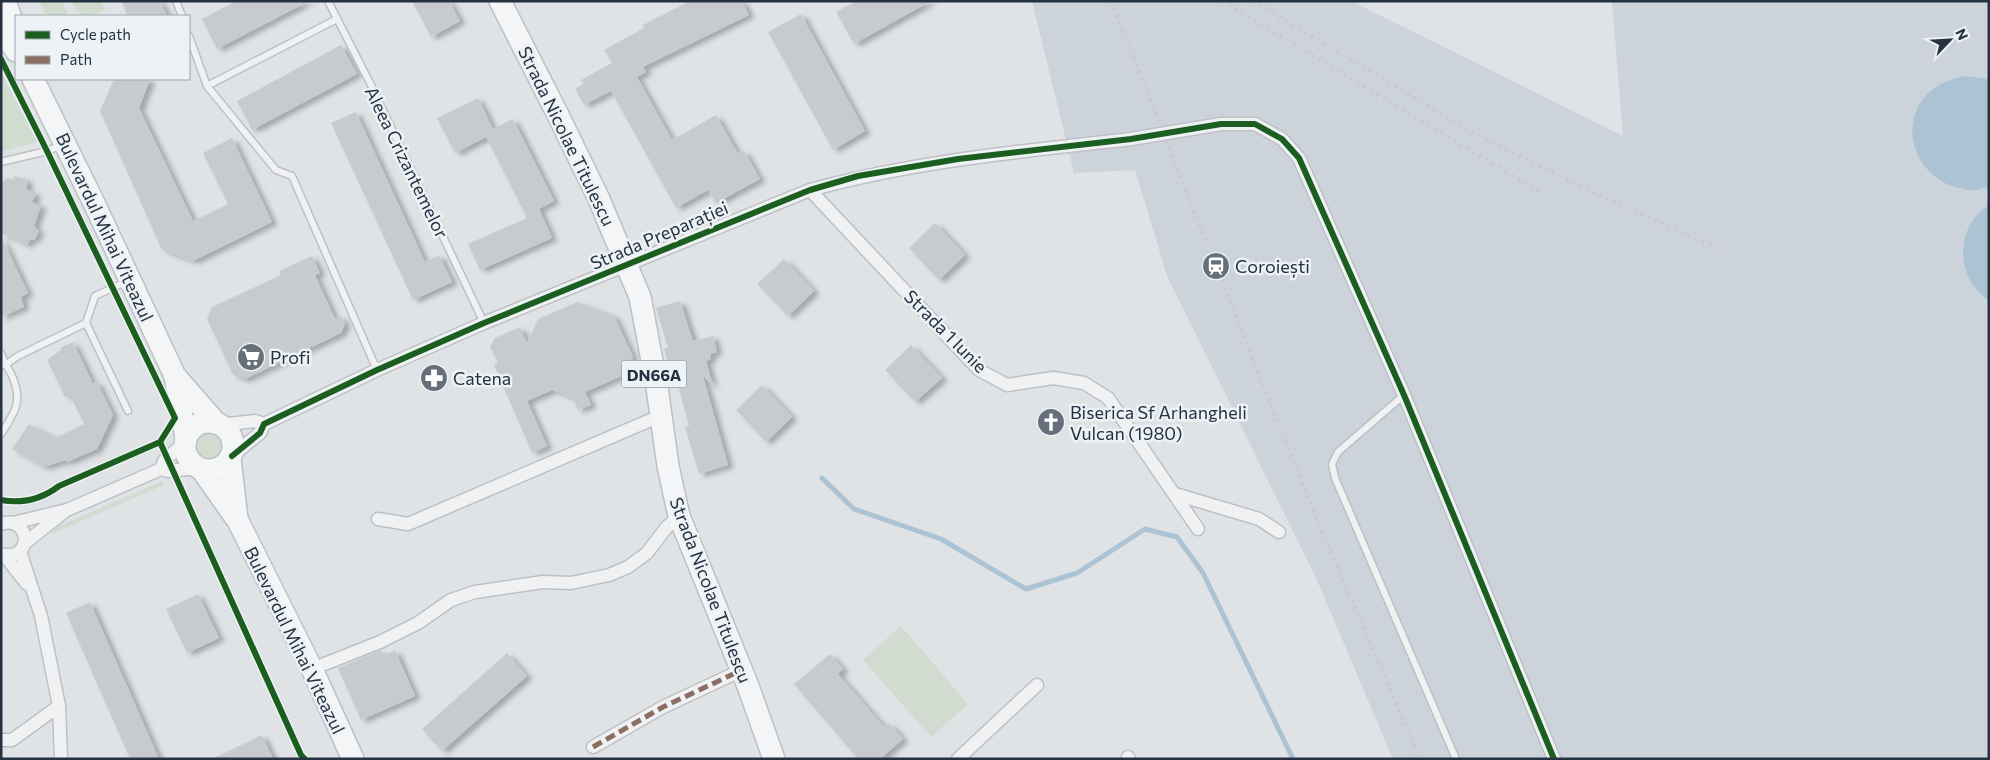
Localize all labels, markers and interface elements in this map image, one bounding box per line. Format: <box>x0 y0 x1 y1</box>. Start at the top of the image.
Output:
legend <box>15 15 190 80</box>
north arrow <box>1925 15 1975 65</box>
text: Cycle path <box>60 25 131 43</box>
text: N <box>1952 26 1972 43</box>
street label: Strada Nicolae Titulescu <box>514 43 620 229</box>
text: Path <box>60 50 92 68</box>
street label: Aleea Crizantemelor <box>361 83 453 241</box>
street label: Bulevardul Mihai Viteazul <box>52 129 158 325</box>
street label: Strada Preparației <box>587 196 732 275</box>
station icon: Coroiești <box>1201 251 1231 281</box>
place label: Coroiești <box>1235 255 1310 278</box>
street label: Strada 1 Iunie <box>900 285 992 377</box>
supermarket icon: Profi <box>236 342 266 372</box>
place label: Profi <box>270 346 311 368</box>
road number: DN66A <box>622 360 686 388</box>
pharmacy icon: Catena <box>419 363 449 393</box>
place label: Catena <box>453 367 511 389</box>
place label: Biserica Sf Arhangheli Vulcan (1980) <box>1070 401 1247 444</box>
church icon: Biserica Sf Arhangheli Vulcan (1980) <box>1036 407 1066 437</box>
street label: Strada Nicolae Titulescu <box>665 494 757 686</box>
street label: Bulevardul Mihai Viteazul <box>240 543 350 737</box>

